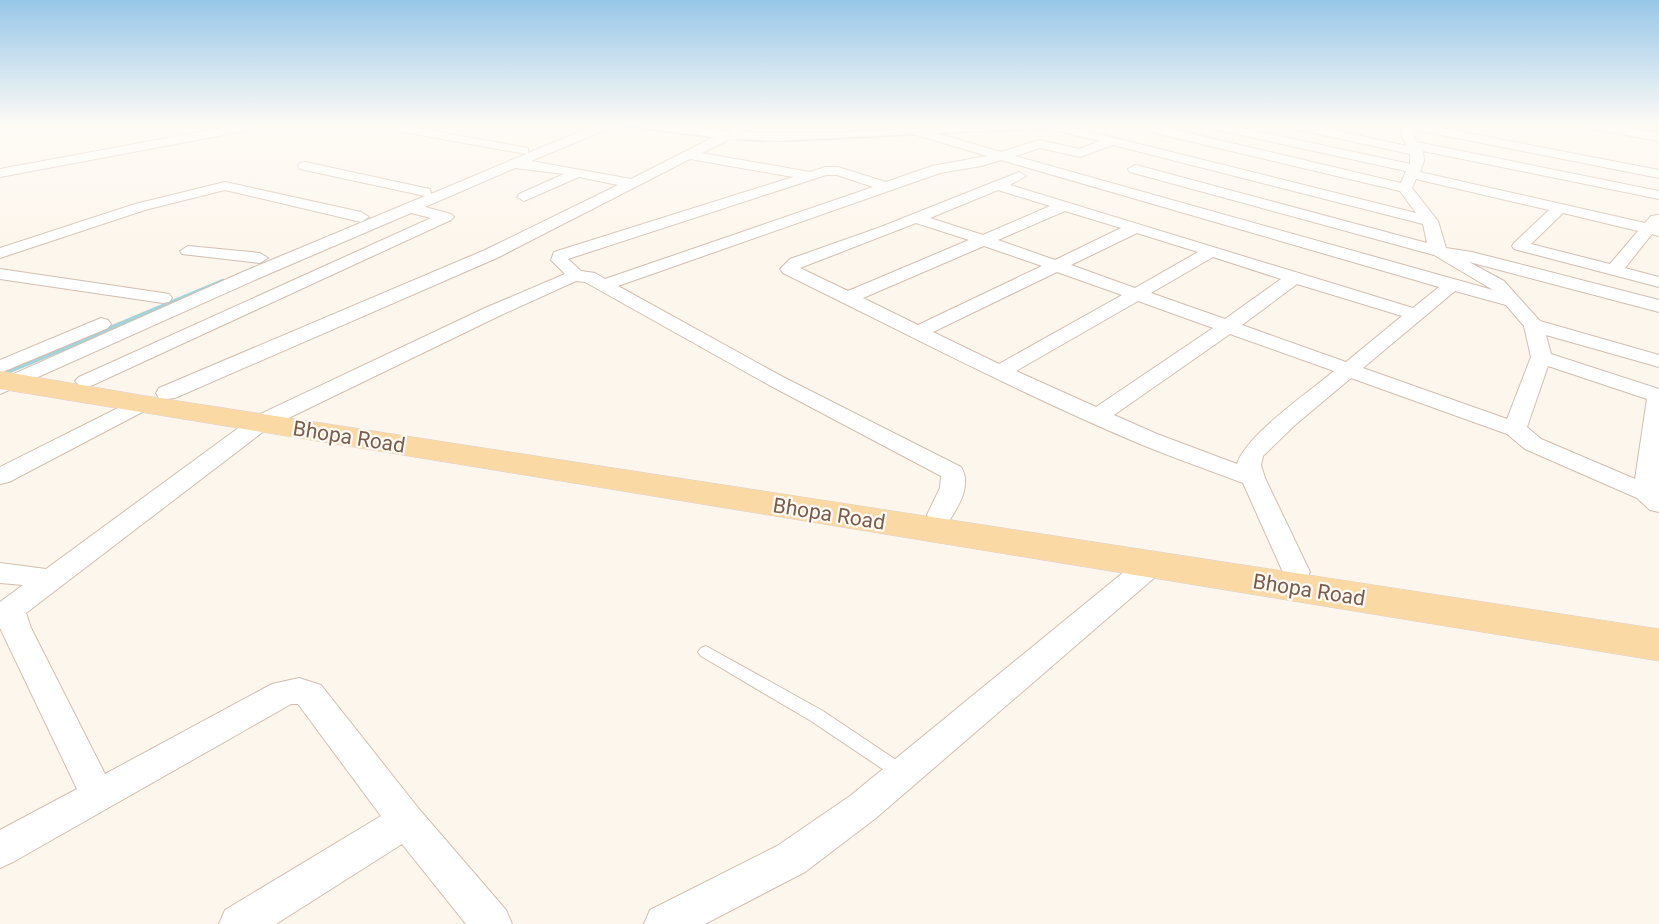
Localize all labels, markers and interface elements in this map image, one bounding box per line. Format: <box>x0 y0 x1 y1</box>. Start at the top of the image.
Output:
street label: Bhopa Road <box>291 416 407 458</box>
street label: Bhopa Road <box>771 493 887 535</box>
street label: Bhopa Road <box>1251 569 1367 611</box>

